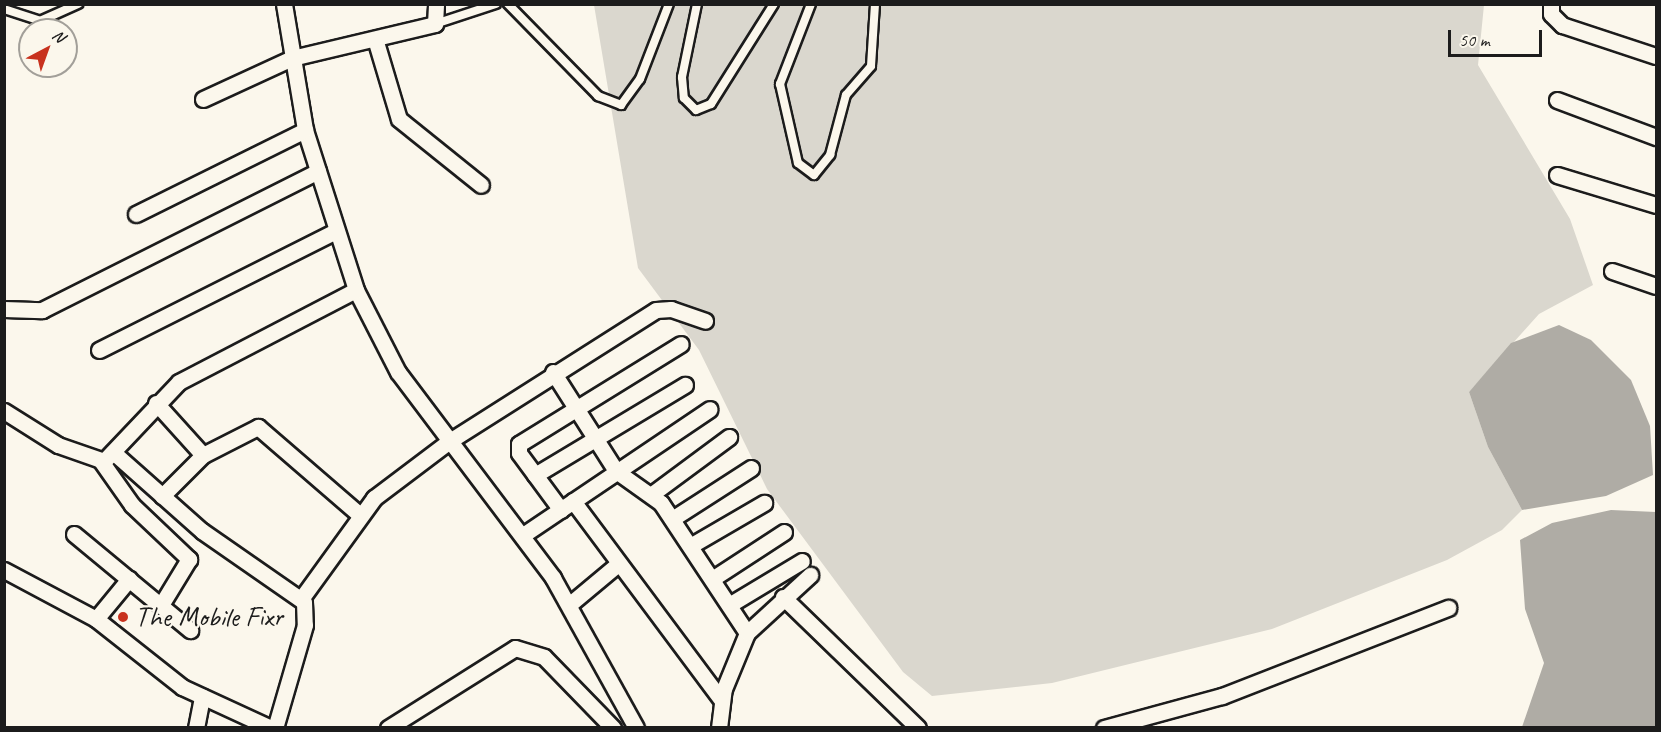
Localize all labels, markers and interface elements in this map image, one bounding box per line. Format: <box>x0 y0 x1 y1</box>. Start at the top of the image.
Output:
north arrow <box>18 18 78 78</box>
scale bar <box>1451 18 1546 56</box>
text: N <box>48 25 69 47</box>
text: 50 m <box>1459 29 1490 51</box>
place label: The Mobile Fixr <box>135 600 283 634</box>
marker: The Mobile Fixr <box>116 610 130 624</box>

